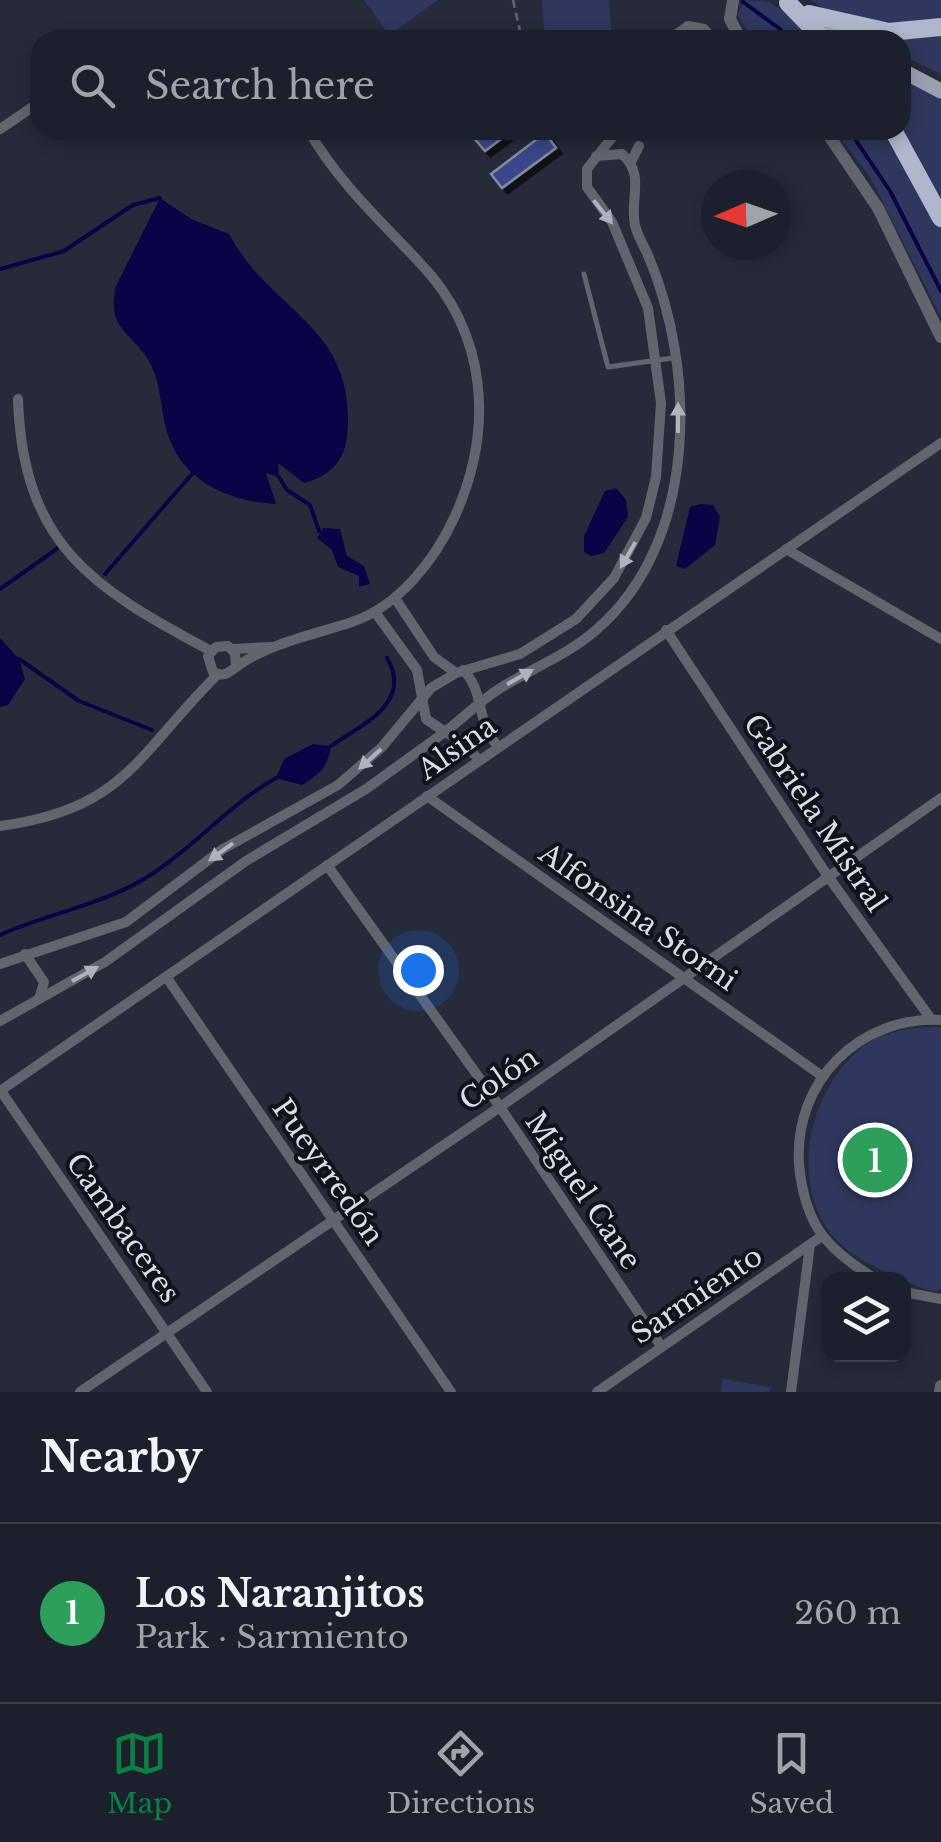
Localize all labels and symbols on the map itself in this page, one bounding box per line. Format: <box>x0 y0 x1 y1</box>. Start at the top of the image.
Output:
north arrow <box>701 170 791 260</box>
one-way arrow <box>592 200 613 225</box>
one-way arrow <box>670 402 686 434</box>
one-way arrow <box>620 541 637 569</box>
one-way arrow <box>505 669 534 686</box>
street label: Alsina <box>410 708 503 788</box>
street label: Gabriela Mistral <box>736 708 894 918</box>
one-way arrow <box>358 747 382 770</box>
street label: Alfonsina Storni <box>532 835 744 998</box>
one-way arrow <box>208 842 234 861</box>
your location <box>393 945 444 996</box>
one-way arrow <box>70 965 99 982</box>
street label: Colón <box>453 1040 545 1118</box>
street label: Pueyrredón <box>265 1092 391 1252</box>
street label: Miguel Cane <box>518 1106 648 1276</box>
pin: 1 <box>842 1122 908 1198</box>
street label: Cambaceres <box>59 1146 187 1310</box>
street label: Sarmiento <box>625 1238 769 1352</box>

